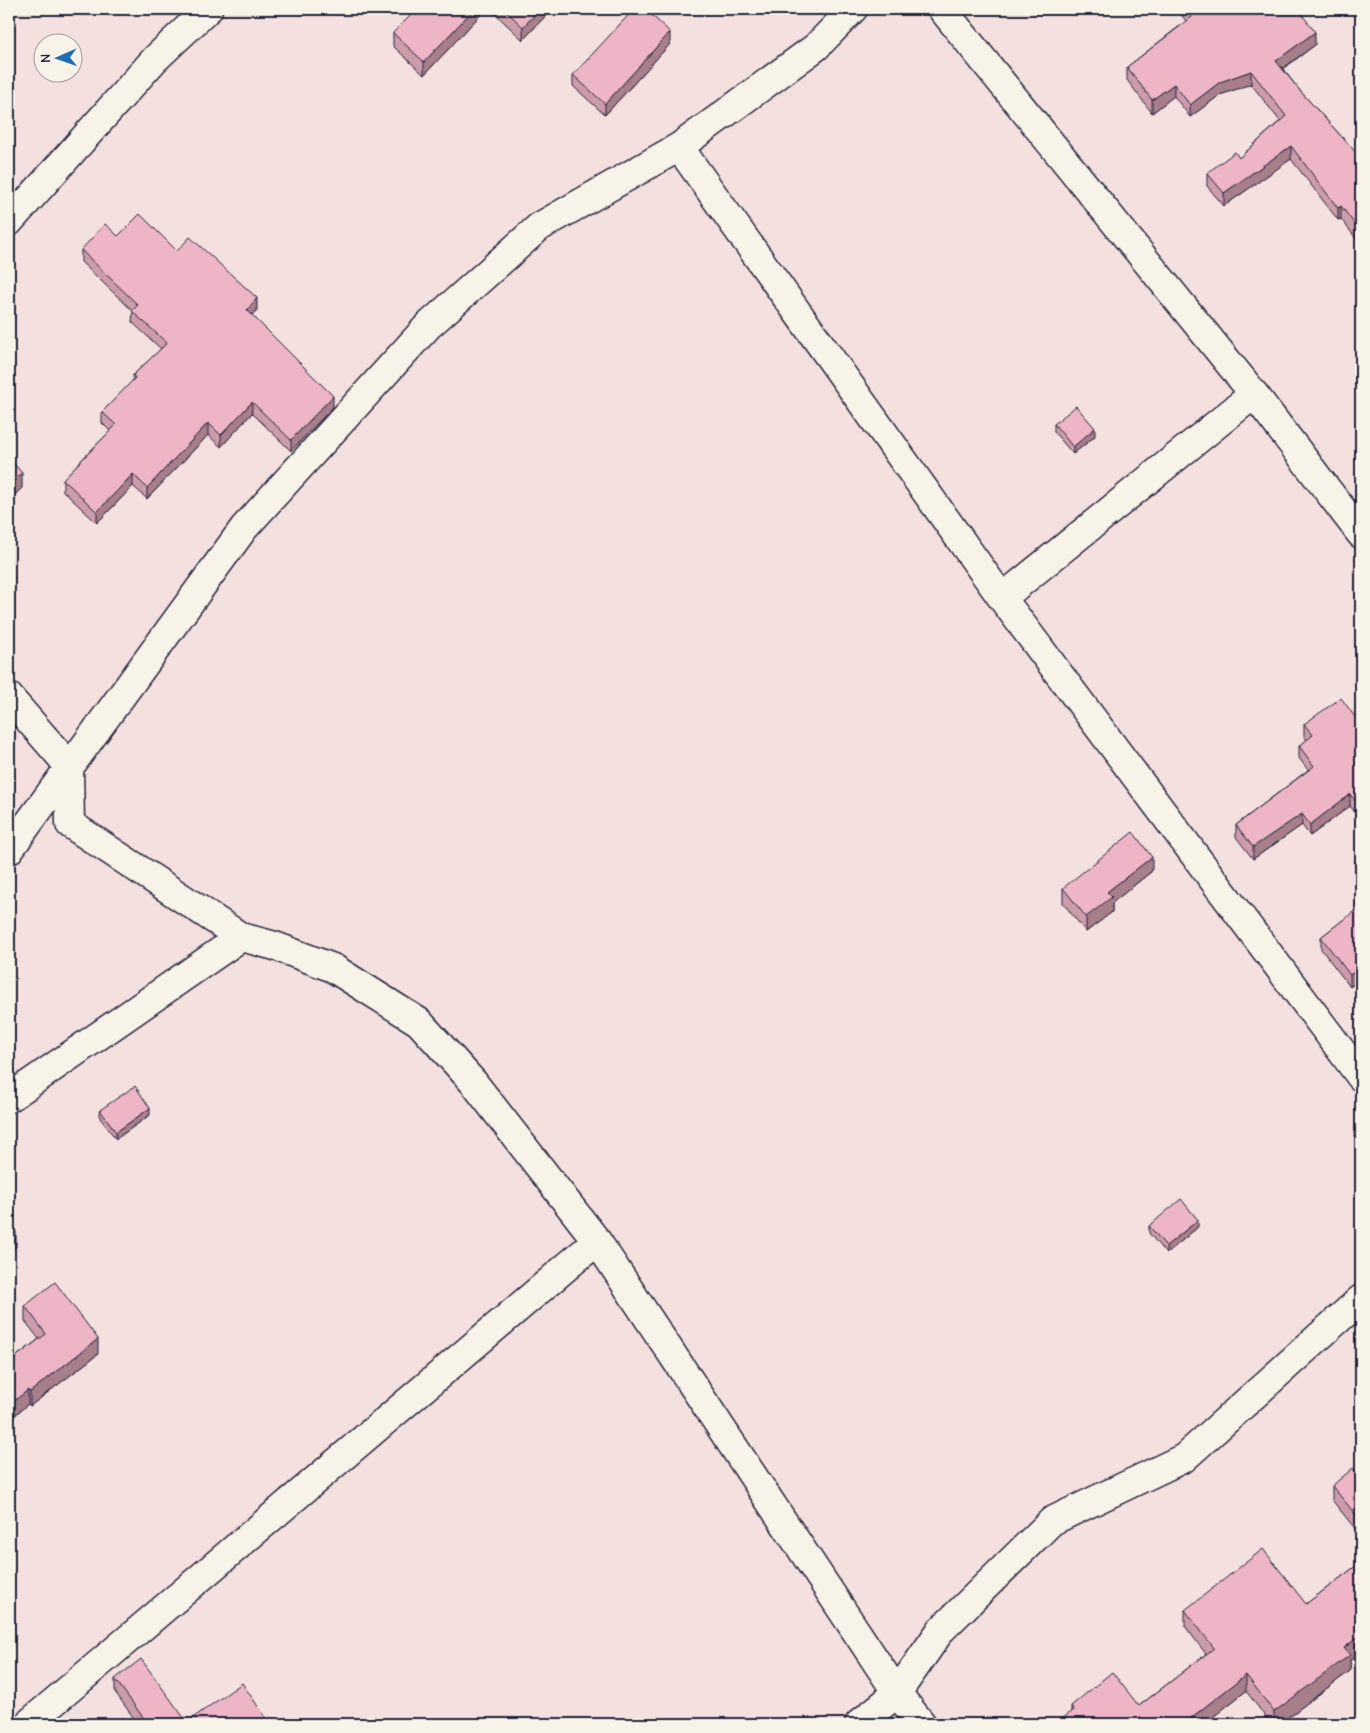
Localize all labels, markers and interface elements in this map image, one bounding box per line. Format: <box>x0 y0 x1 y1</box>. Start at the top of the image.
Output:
north arrow <box>32 32 82 82</box>
text: N <box>37 54 54 63</box>

